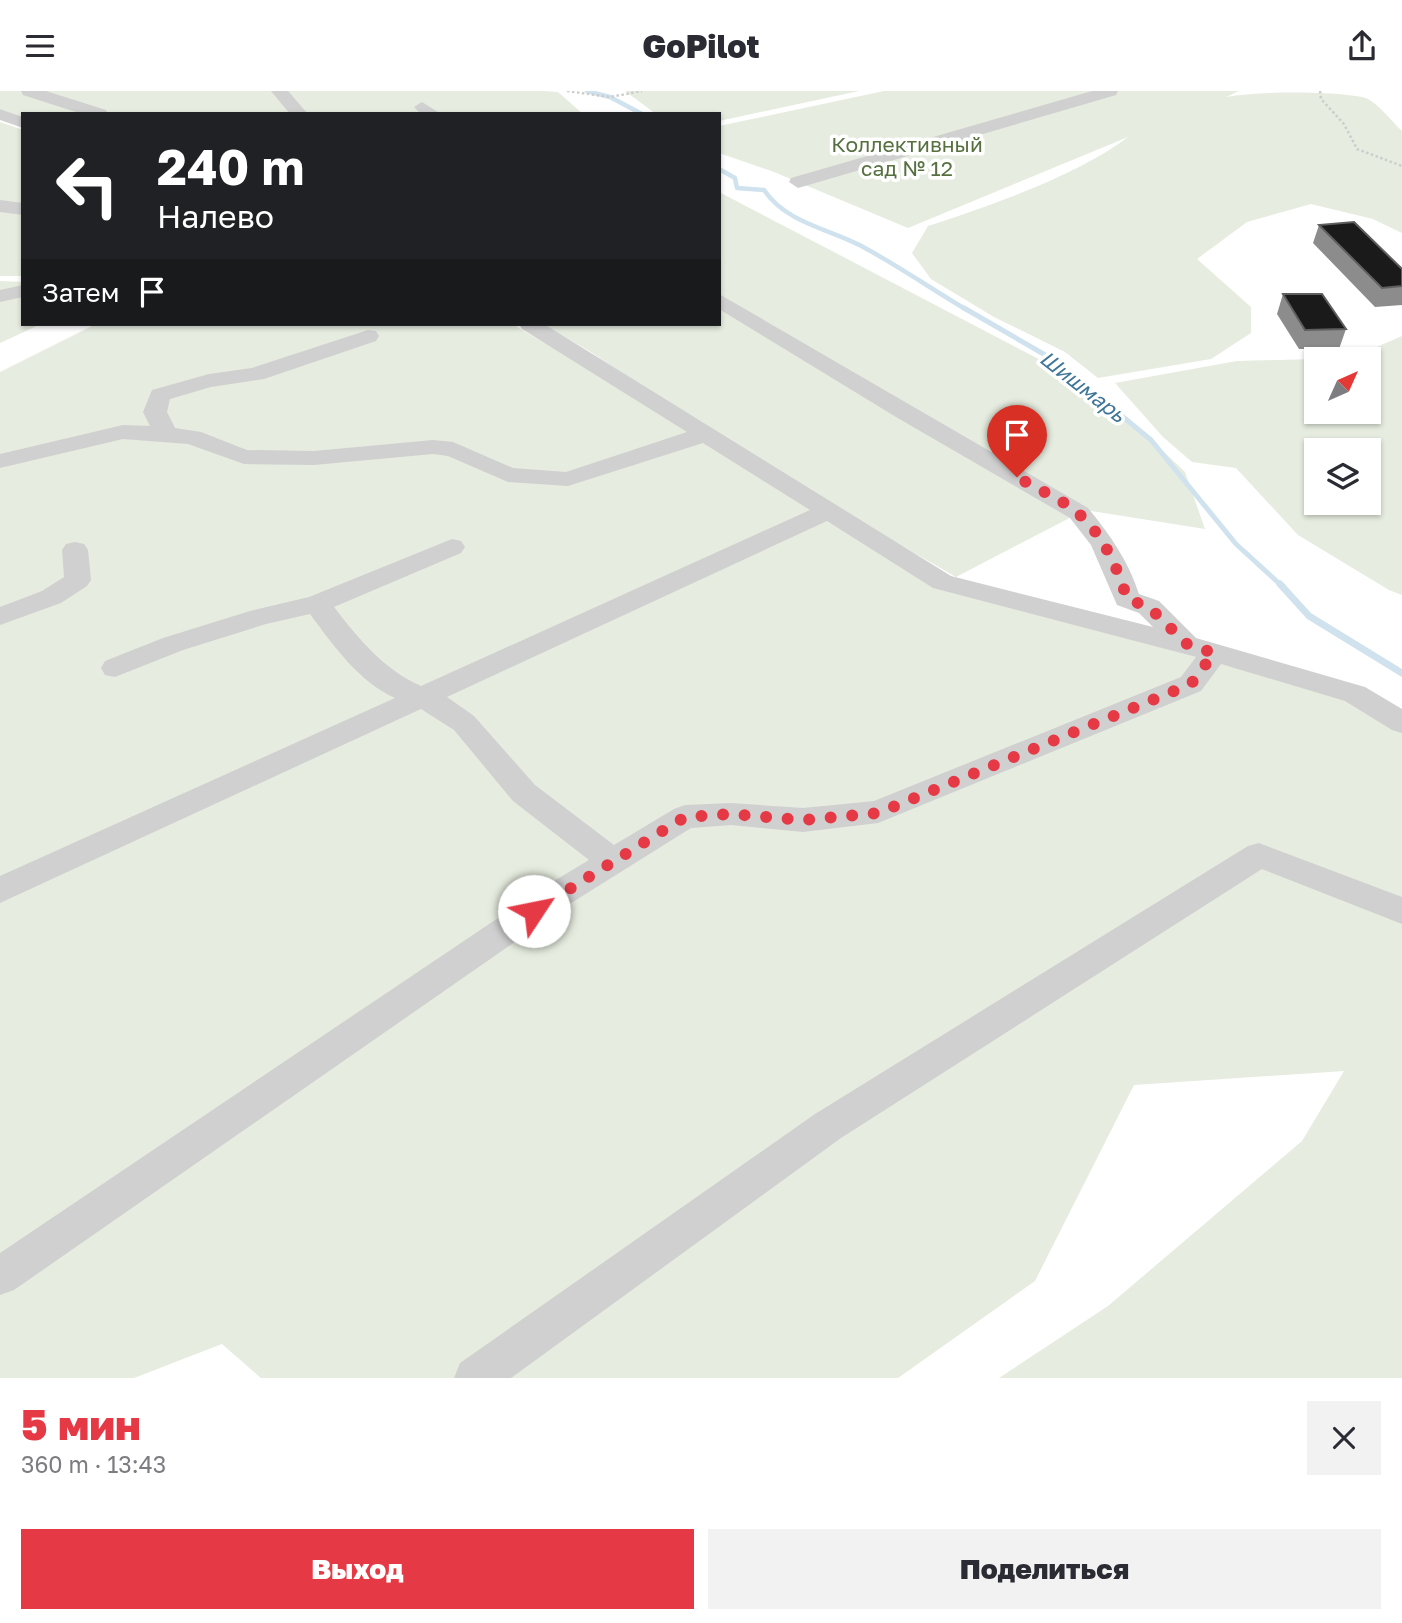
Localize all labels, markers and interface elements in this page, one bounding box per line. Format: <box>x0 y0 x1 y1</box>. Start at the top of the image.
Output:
icon: menu <box>21 27 59 65</box>
text: GoPilot <box>642 27 760 65</box>
icon: share <box>1343 27 1381 65</box>
park label: Коллективный сад № 12 <box>831 131 983 181</box>
text: 240 m <box>157 137 305 196</box>
icon: left <box>42 140 133 231</box>
text: Налево <box>157 197 274 235</box>
icon: arrive <box>133 273 171 311</box>
text: Затем <box>42 277 119 308</box>
water label: Шишмарь <box>1035 345 1132 428</box>
north arrow <box>1304 347 1381 423</box>
map controls <box>1304 347 1381 515</box>
pin <box>987 405 1047 477</box>
icon: arrive <box>998 416 1036 454</box>
button: layers <box>1304 438 1381 515</box>
position arrow <box>497 874 571 948</box>
text: 5 мин <box>21 1399 141 1449</box>
button: close <box>1307 1401 1381 1475</box>
text: 360 m · 13:43 <box>21 1450 166 1478</box>
button: Выход <box>21 1529 694 1609</box>
button: Поделиться <box>708 1529 1381 1609</box>

